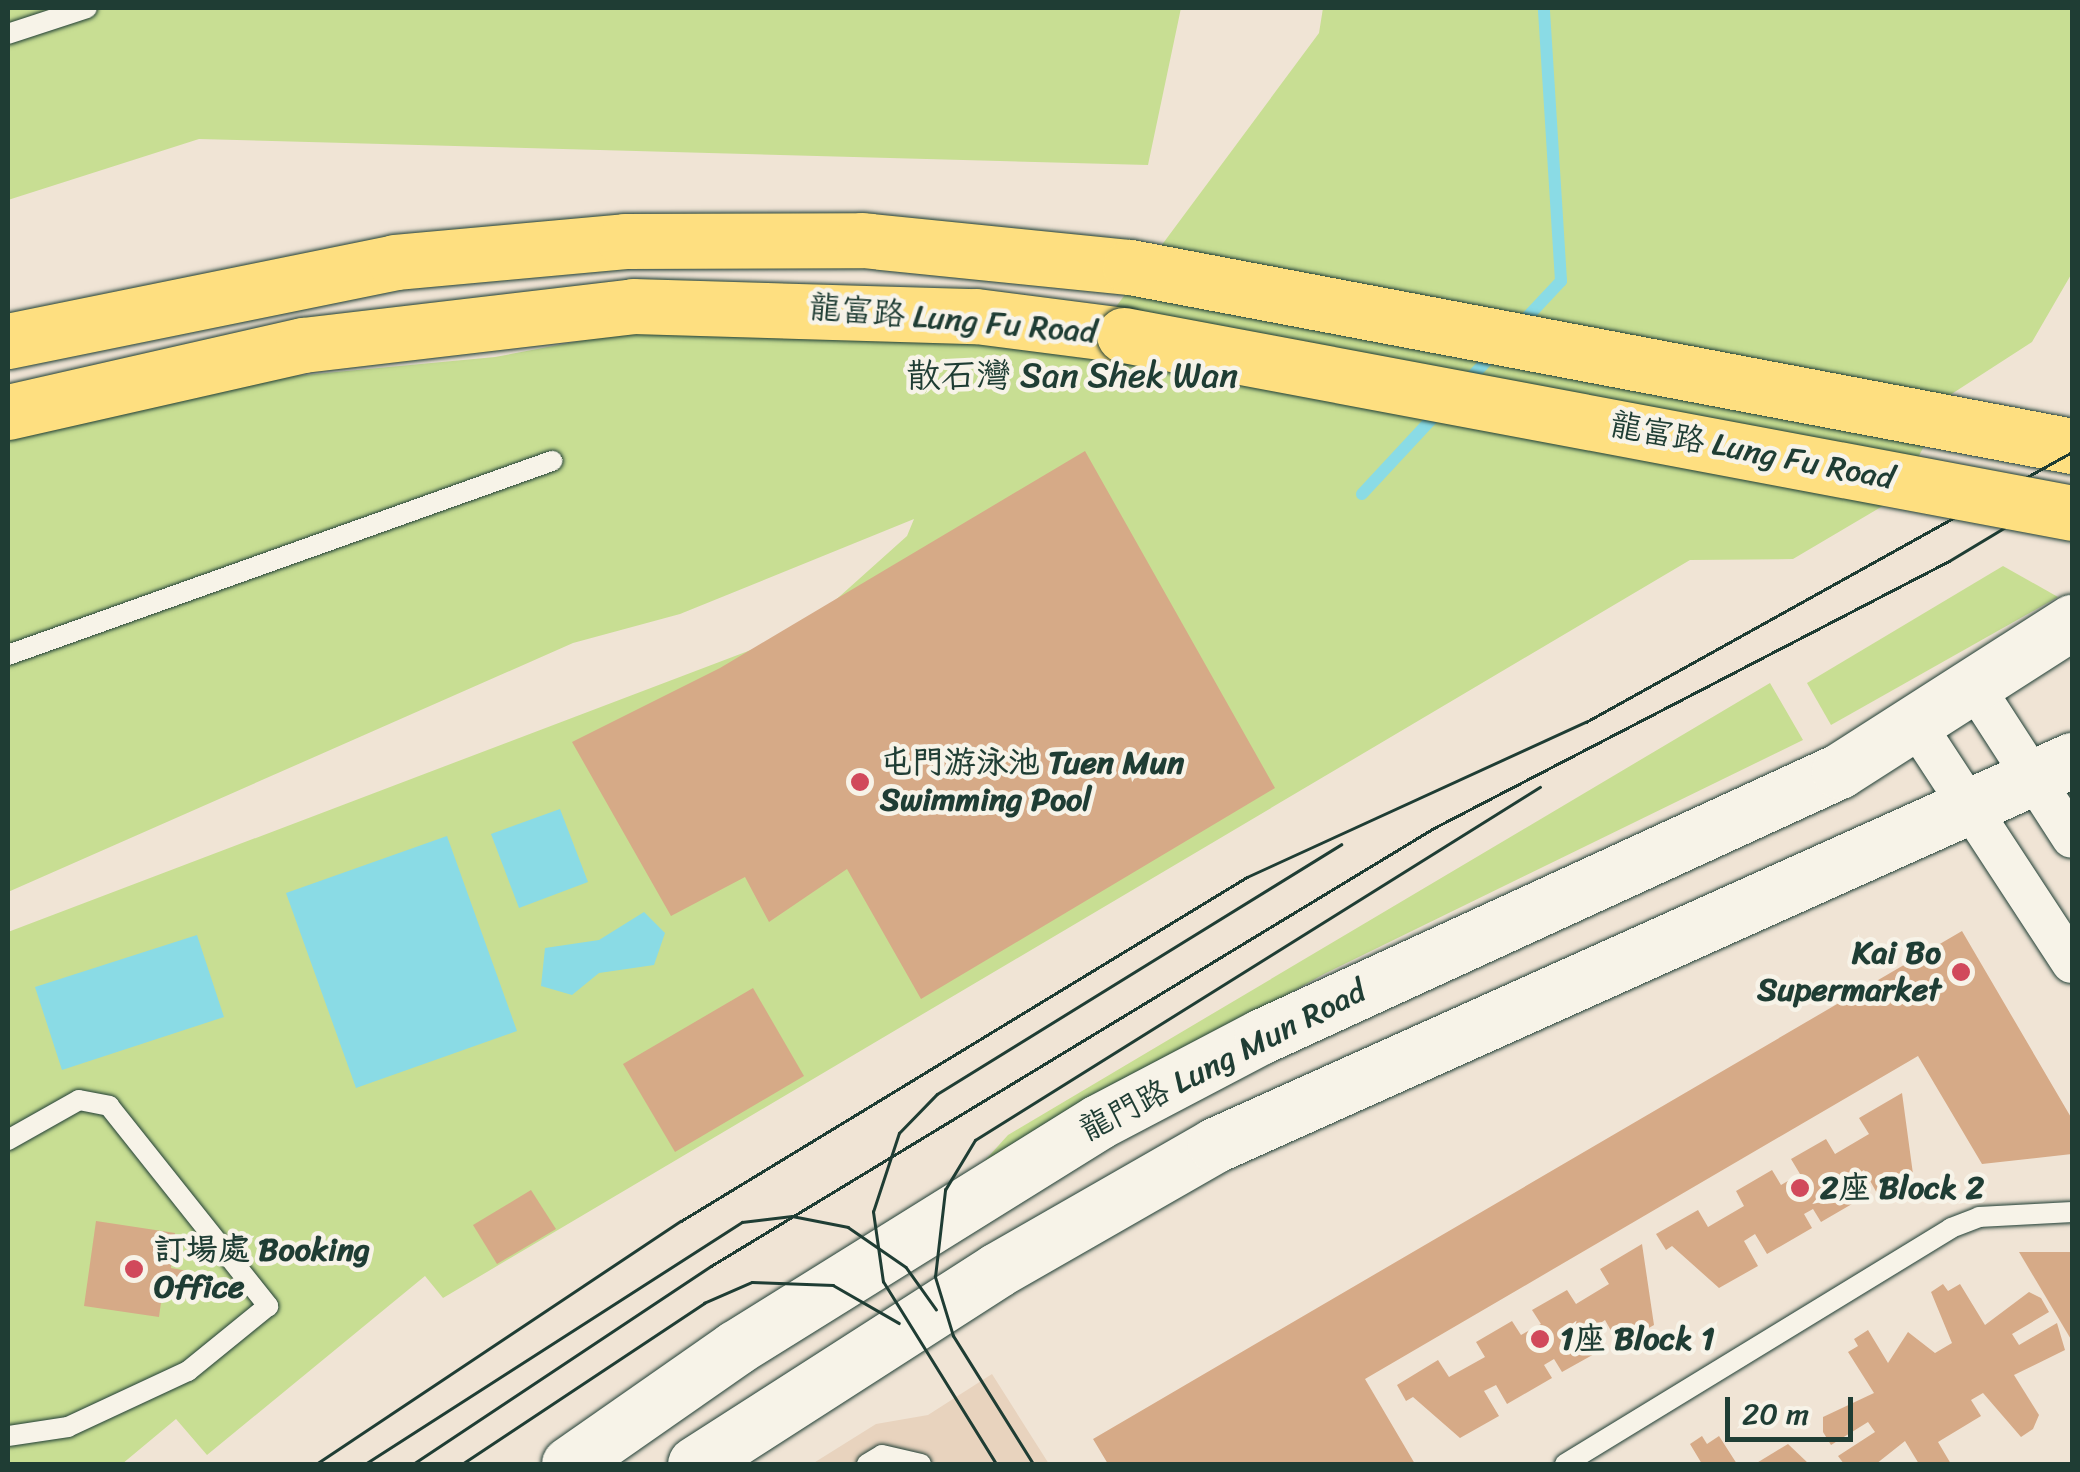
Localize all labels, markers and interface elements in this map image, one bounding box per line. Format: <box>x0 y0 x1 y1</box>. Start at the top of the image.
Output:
street label: 龍富路 Lung Fu Road <box>807 288 1099 352</box>
district label: 散石灣 San Shek Wan <box>906 354 1238 396</box>
street label: 龍富路 Lung Fu Road <box>1606 406 1898 498</box>
place label: 屯門游泳池 Tuen Mun Swimming Pool <box>880 745 1183 820</box>
marker: 屯門游泳池 Tuen Mun Swimming Pool <box>849 771 871 793</box>
place label: Kai Bo Supermarket <box>1757 935 1941 1010</box>
marker: Kai Bo Supermarket <box>1950 961 1972 983</box>
street label: 龍門路 Lung Mun Road <box>1074 972 1372 1150</box>
place label: 2座 Block 2 <box>1820 1169 1984 1207</box>
marker: 2座 Block 2 <box>1789 1177 1811 1199</box>
place label: 訂場處 Booking Office <box>154 1232 370 1307</box>
marker: 訂場處 Booking Office <box>123 1258 145 1280</box>
place label: 1座 Block 1 <box>1560 1320 1715 1358</box>
marker: 1座 Block 1 <box>1529 1328 1551 1350</box>
scale bar <box>1730 1377 1858 1439</box>
text: 20 m <box>1742 1387 1809 1441</box>

